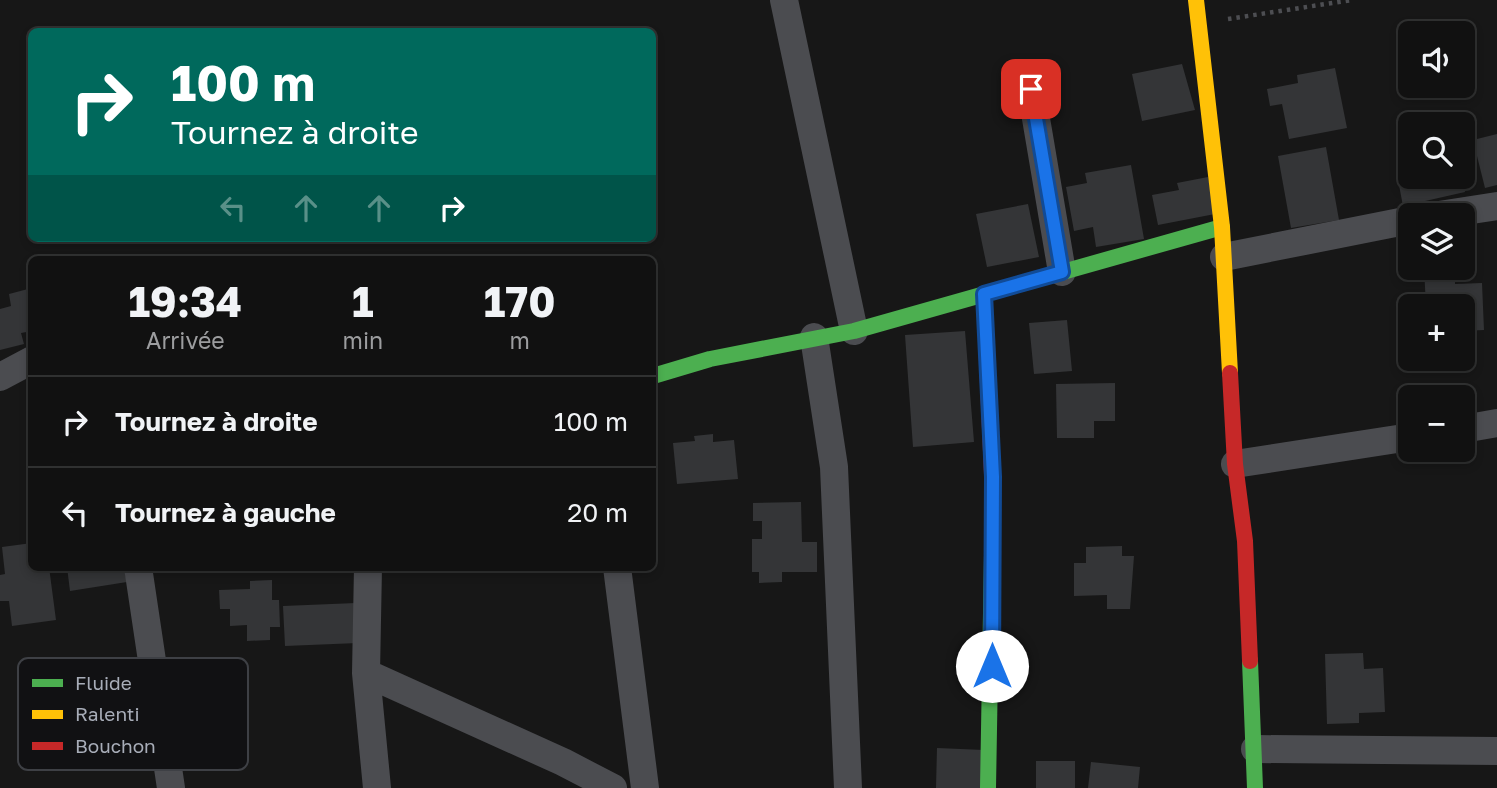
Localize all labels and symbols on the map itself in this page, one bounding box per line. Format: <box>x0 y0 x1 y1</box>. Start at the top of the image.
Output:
pin <box>1001 59 1061 119</box>
position arrow <box>955 629 1029 703</box>
legend <box>18 658 248 770</box>
text: Fluide <box>75 671 132 694</box>
text: Ralenti <box>75 702 140 725</box>
text: Bouchon <box>75 734 156 757</box>

